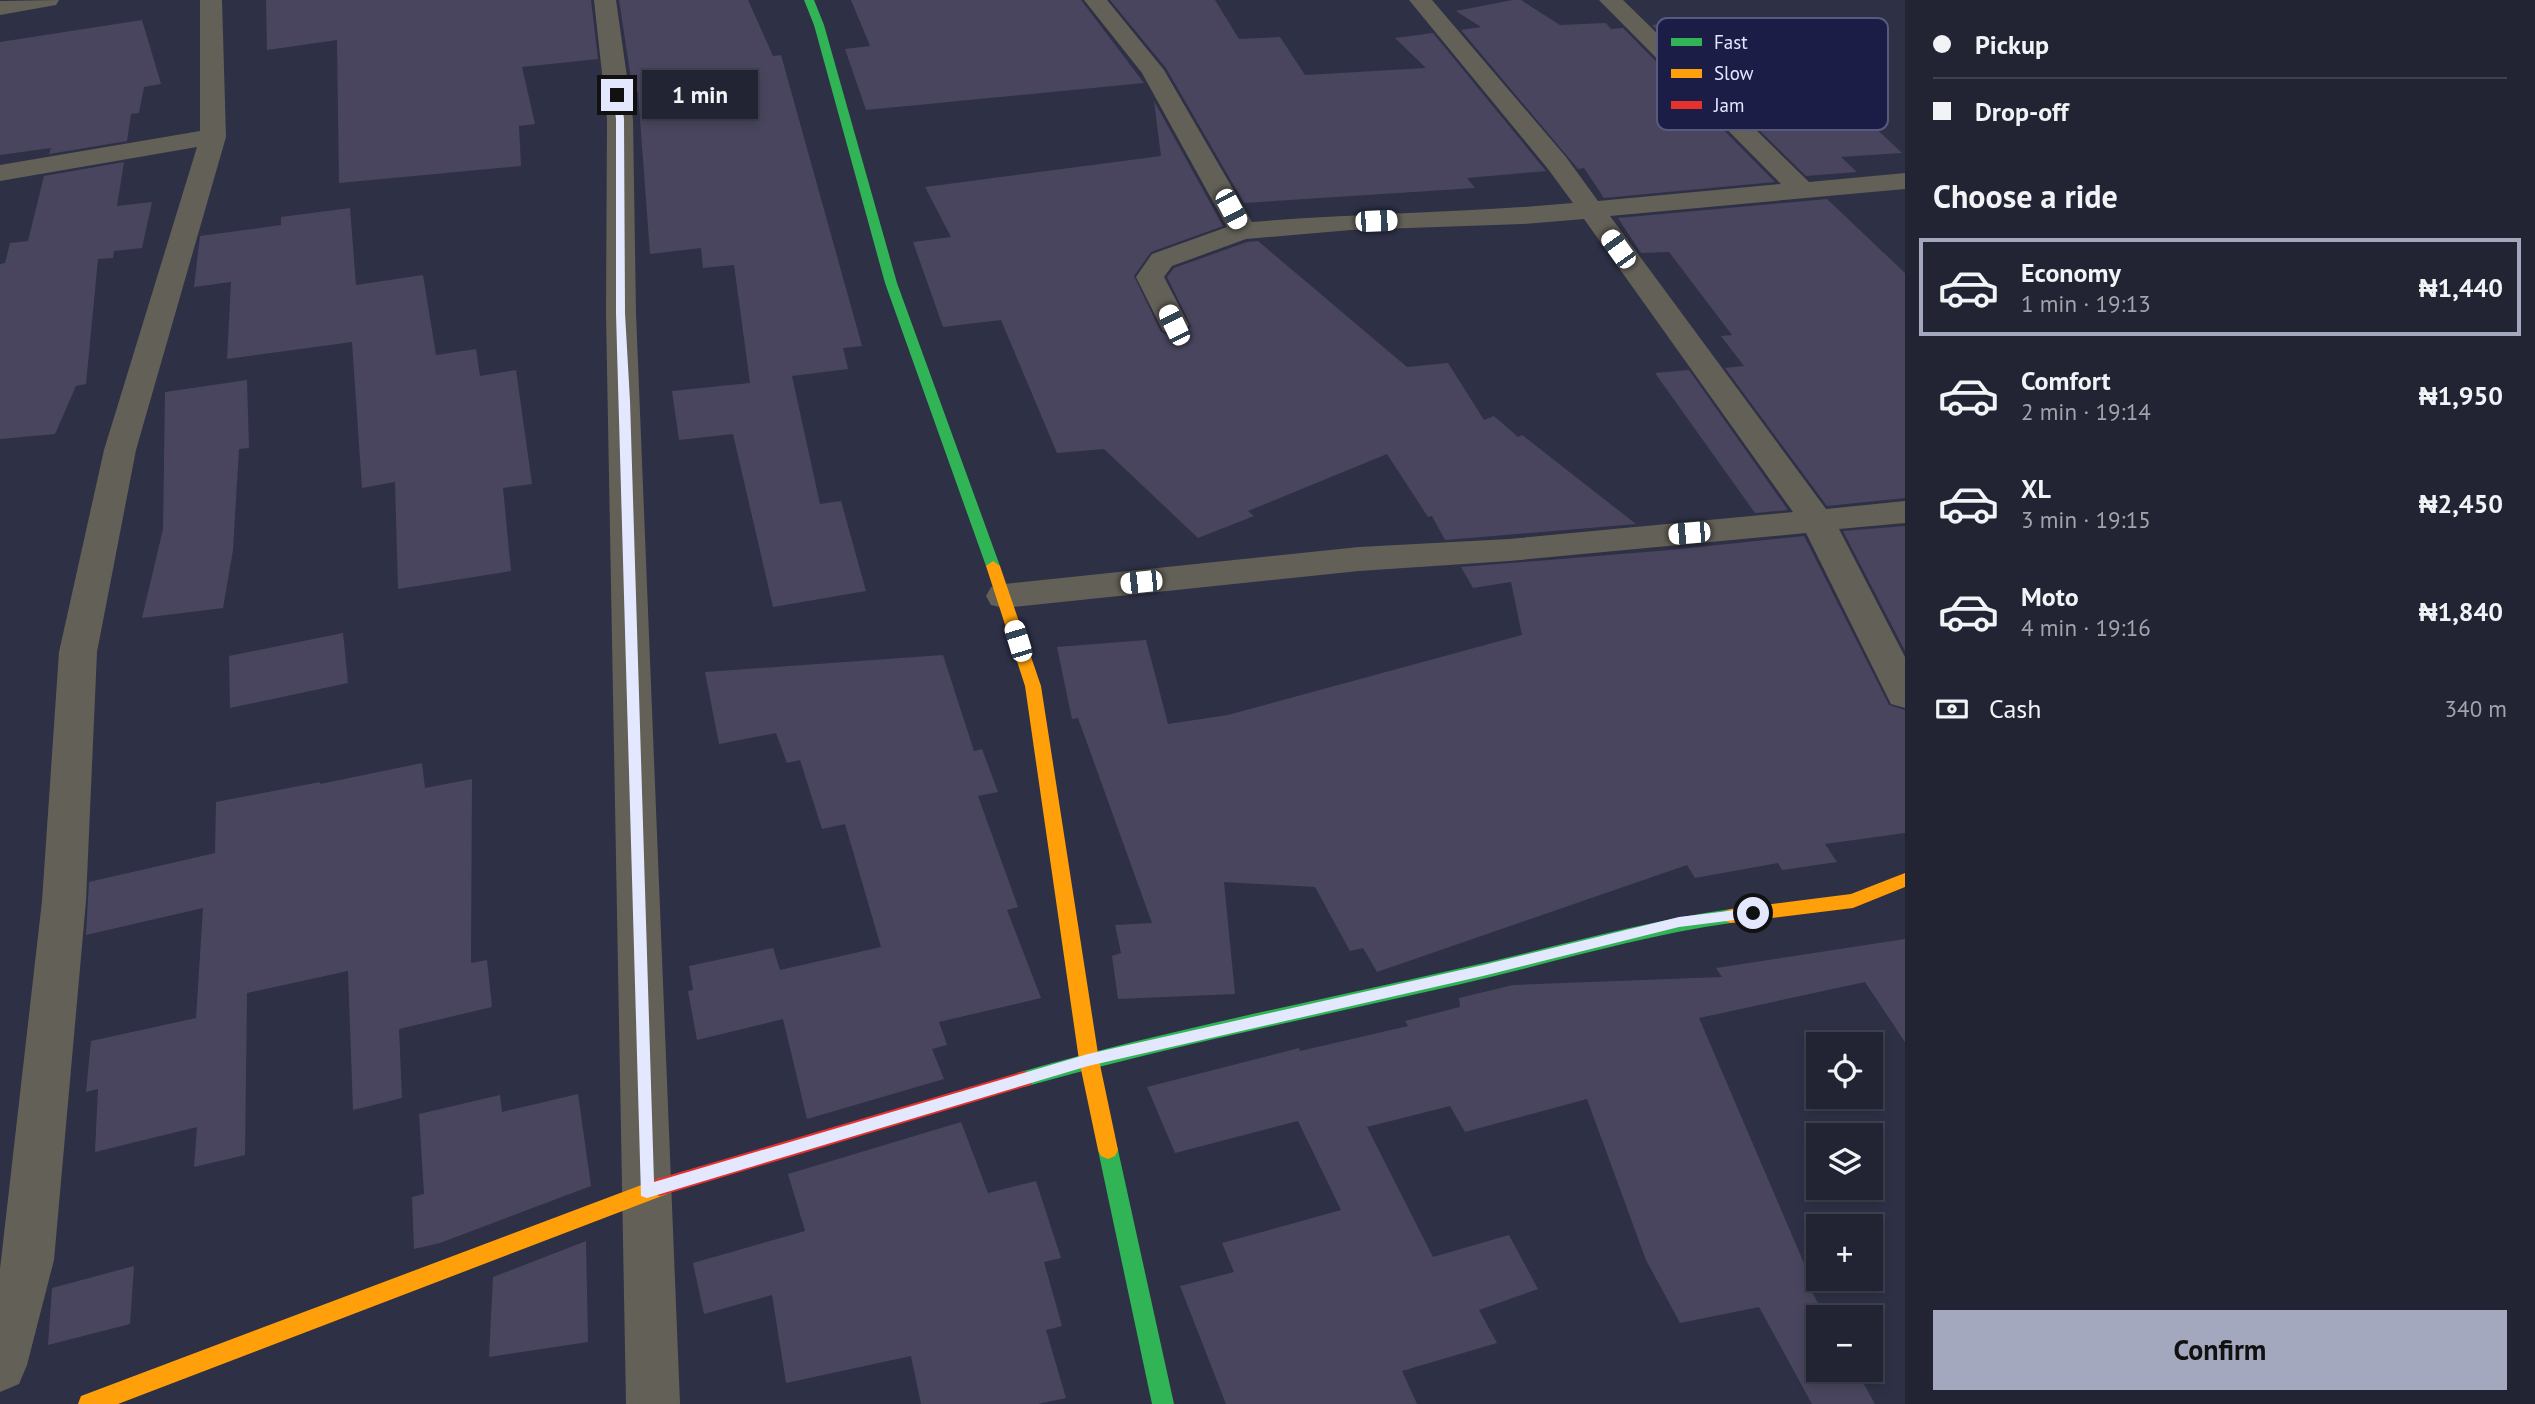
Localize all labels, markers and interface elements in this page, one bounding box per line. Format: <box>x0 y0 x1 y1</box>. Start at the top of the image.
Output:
legend <box>1657 18 1888 130</box>
text: Pickup <box>1975 28 2049 61</box>
text: Fast <box>1714 30 1748 54</box>
text: Slow <box>1714 61 1754 85</box>
callout: 1 min <box>642 70 757 119</box>
route end <box>601 79 633 111</box>
text: 1 min <box>672 80 728 109</box>
text: Jam <box>1713 93 1744 117</box>
text: Drop-off <box>1975 95 2069 128</box>
text: Choose a ride <box>1933 175 2118 217</box>
car <box>1212 186 1251 232</box>
car <box>1355 210 1398 232</box>
car <box>1598 226 1639 272</box>
icon: car <box>1937 256 2000 319</box>
text: Economy <box>2021 256 2121 289</box>
text: ₦1,440 <box>2419 271 2503 304</box>
text: 1 min · 19:13 <box>2021 289 2151 318</box>
car <box>1156 302 1193 348</box>
icon: car <box>1937 364 2000 427</box>
text: Comfort <box>2021 364 2111 397</box>
text: ₦1,950 <box>2419 379 2503 412</box>
text: 2 min · 19:14 <box>2021 397 2151 426</box>
icon: car <box>1937 472 2000 535</box>
text: XL <box>2021 472 2051 505</box>
text: ₦2,450 <box>2419 487 2503 520</box>
text: 3 min · 19:15 <box>2021 505 2151 534</box>
car <box>1668 521 1711 545</box>
car <box>1120 569 1163 595</box>
icon: car <box>1937 580 2000 643</box>
text: Moto <box>2021 580 2079 613</box>
text: ₦1,840 <box>2419 595 2503 628</box>
text: 4 min · 19:16 <box>2021 613 2151 642</box>
car <box>1002 618 1035 664</box>
icon: cash <box>1933 690 1971 728</box>
text: Cash <box>1989 692 2041 725</box>
text: 340 m <box>2445 694 2507 723</box>
route start <box>1737 897 1769 929</box>
map controls <box>1806 1032 1883 1382</box>
button: locate <box>1806 1032 1883 1109</box>
button: layers <box>1806 1123 1883 1200</box>
button: + <box>1806 1214 1883 1291</box>
button: − <box>1806 1305 1883 1382</box>
button: Confirm <box>1933 1310 2507 1390</box>

